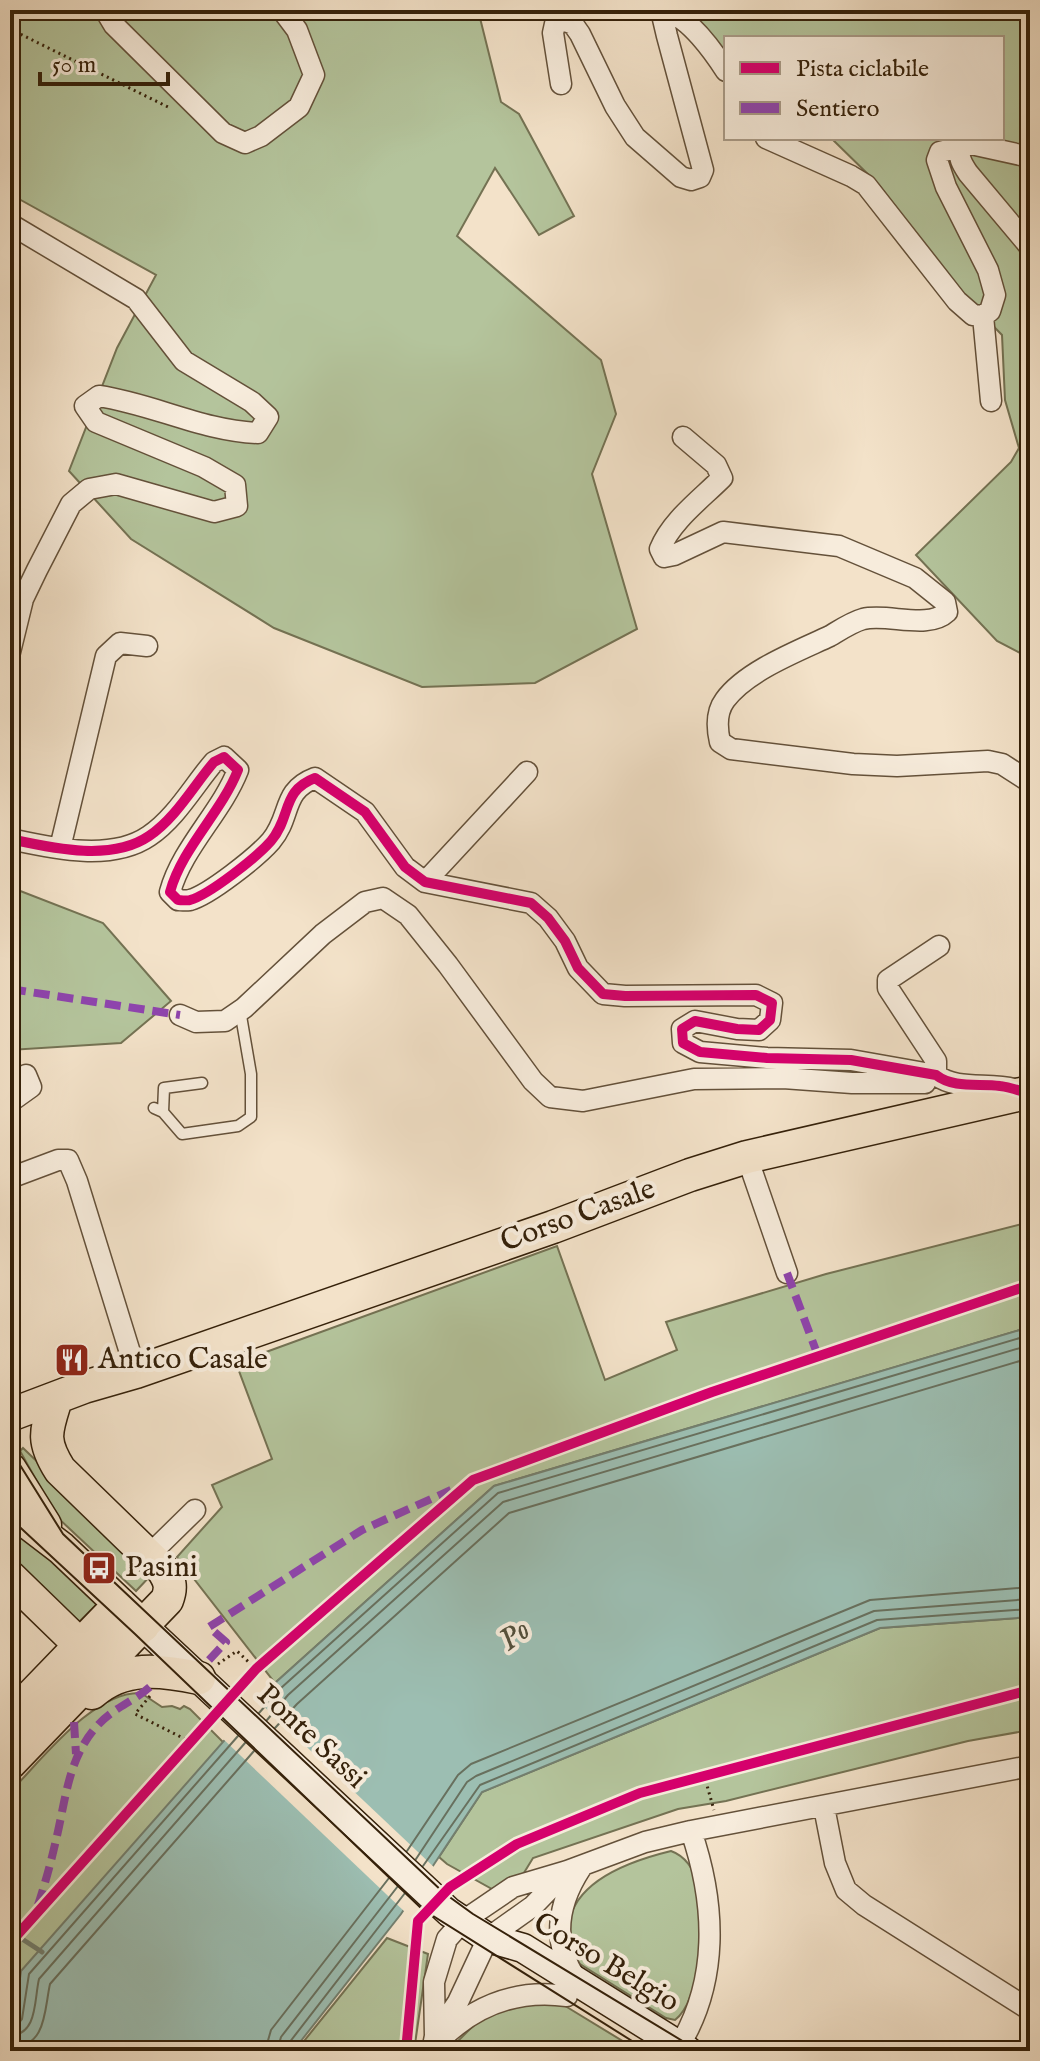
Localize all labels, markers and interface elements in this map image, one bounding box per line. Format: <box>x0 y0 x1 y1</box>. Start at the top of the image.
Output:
scale bar <box>40 36 168 86</box>
legend <box>724 36 1004 140</box>
text: 50 m <box>52 50 96 81</box>
text: Pista ciclabile <box>796 54 929 85</box>
text: Sentiero <box>796 94 879 125</box>
street label: Corso Casale <box>496 1171 660 1261</box>
restaurant icon: Antico Casale <box>53 1341 91 1379</box>
place label: Antico Casale <box>97 1341 268 1379</box>
bus stop icon: Pasini <box>80 1549 118 1587</box>
place label: Pasini <box>125 1549 198 1587</box>
water label: Po <box>491 1611 539 1661</box>
street label: Ponte Sassi <box>248 1676 374 1798</box>
street label: Corso Belgio <box>526 1904 686 2022</box>

